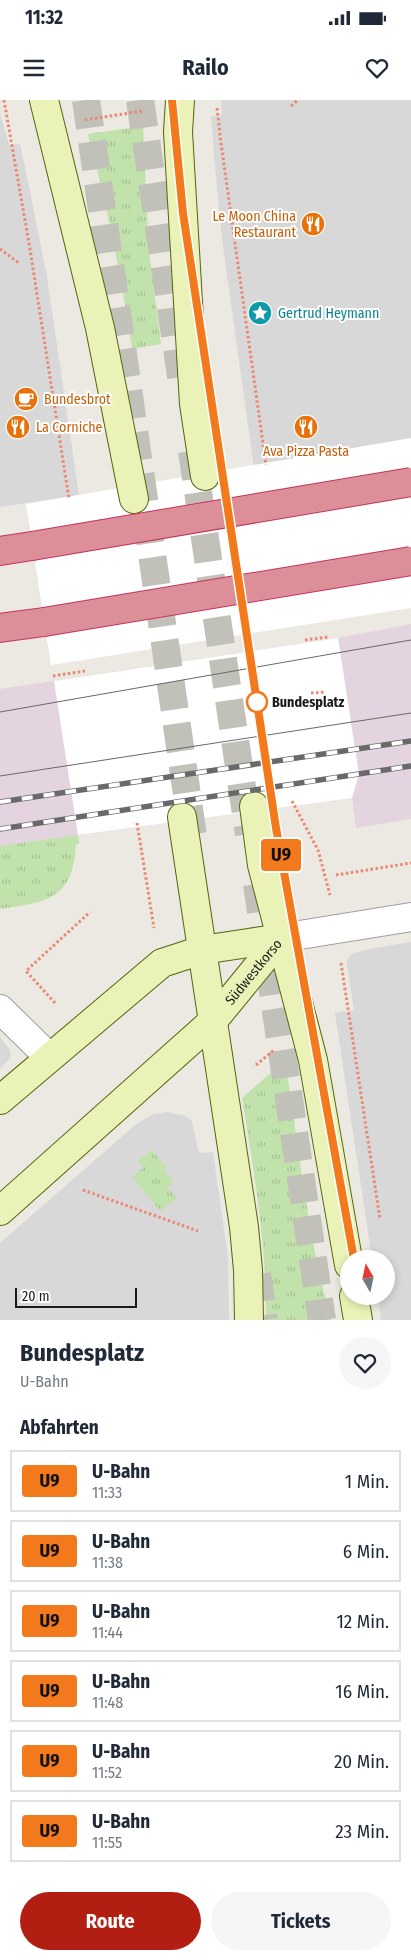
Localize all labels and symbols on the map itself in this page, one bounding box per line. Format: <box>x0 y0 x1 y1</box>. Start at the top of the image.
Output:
place label: Le Moon China Restaurant <box>212 208 296 241</box>
restaurant icon: Le Moon China Restaurant <box>300 211 326 237</box>
place icon: Gertrud Heymann <box>247 300 273 326</box>
place label: Gertrud Heymann <box>278 305 379 322</box>
cafe icon: Bundesbrot <box>13 386 39 412</box>
place label: Bundesbrot <box>44 391 111 408</box>
restaurant icon: La Corniche <box>5 414 31 440</box>
restaurant icon: Ava Pizza Pasta <box>293 414 319 440</box>
place label: La Corniche <box>36 419 103 436</box>
place label: Ava Pizza Pasta <box>263 443 349 460</box>
marker: Bundesplatz <box>246 691 268 713</box>
place label: Bundesplatz <box>272 694 345 711</box>
line badge: U9 <box>258 839 304 871</box>
street label: Südwestkorso <box>222 936 286 1009</box>
north arrow <box>340 1250 395 1305</box>
scale bar <box>15 1285 138 1308</box>

